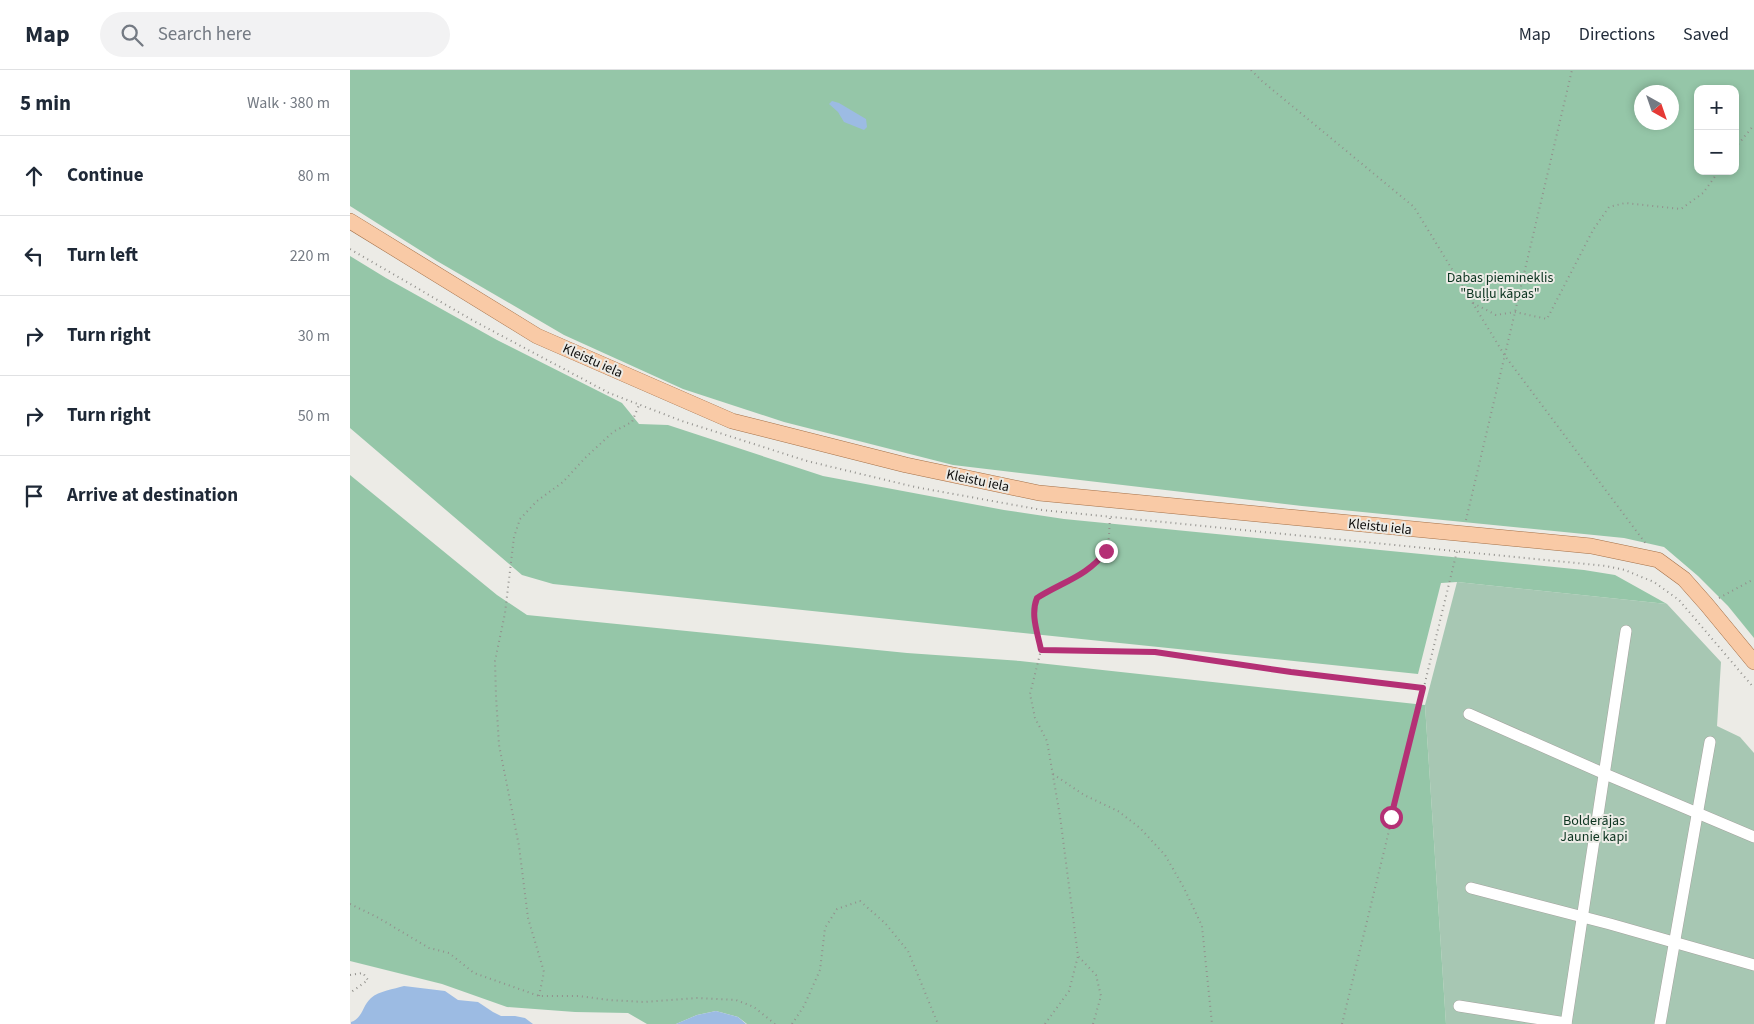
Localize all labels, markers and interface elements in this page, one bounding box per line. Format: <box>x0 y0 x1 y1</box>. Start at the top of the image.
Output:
search box <box>100 12 450 57</box>
text: Map <box>25 17 70 52</box>
icon: search <box>118 21 146 49</box>
text: Search here <box>158 21 251 48</box>
text: Map <box>1519 22 1551 47</box>
text: Directions <box>1579 22 1655 47</box>
text: Saved <box>1683 22 1729 47</box>
north arrow <box>1634 85 1679 130</box>
map controls <box>1694 85 1739 175</box>
button: + <box>1694 85 1739 130</box>
text: 5 min <box>20 88 71 118</box>
text: Walk · 380 m <box>247 92 330 114</box>
button: − <box>1694 130 1739 175</box>
icon: ahead <box>20 162 48 190</box>
text: Continue <box>67 162 144 189</box>
text: 80 m <box>298 165 330 187</box>
icon: left <box>20 242 48 270</box>
text: Turn left <box>67 242 138 269</box>
text: 220 m <box>290 245 330 267</box>
park label: Dabas piemineklis "Buļļu kāpas" <box>1447 268 1553 304</box>
icon: right <box>20 322 48 350</box>
text: Turn right <box>67 322 151 349</box>
text: 30 m <box>298 325 330 347</box>
street label: Kleistu iela <box>559 339 626 383</box>
icon: right <box>20 402 48 430</box>
text: Turn right <box>67 402 151 429</box>
text: 50 m <box>298 405 330 427</box>
street label: Kleistu iela <box>945 465 1011 497</box>
icon: arrive <box>20 482 48 510</box>
text: Arrive at destination <box>67 482 238 509</box>
street label: Kleistu iela <box>1347 514 1413 540</box>
route end <box>1095 540 1118 563</box>
route start <box>1380 806 1403 829</box>
park label: Bolderājas Jaunie kapi <box>1560 811 1628 847</box>

